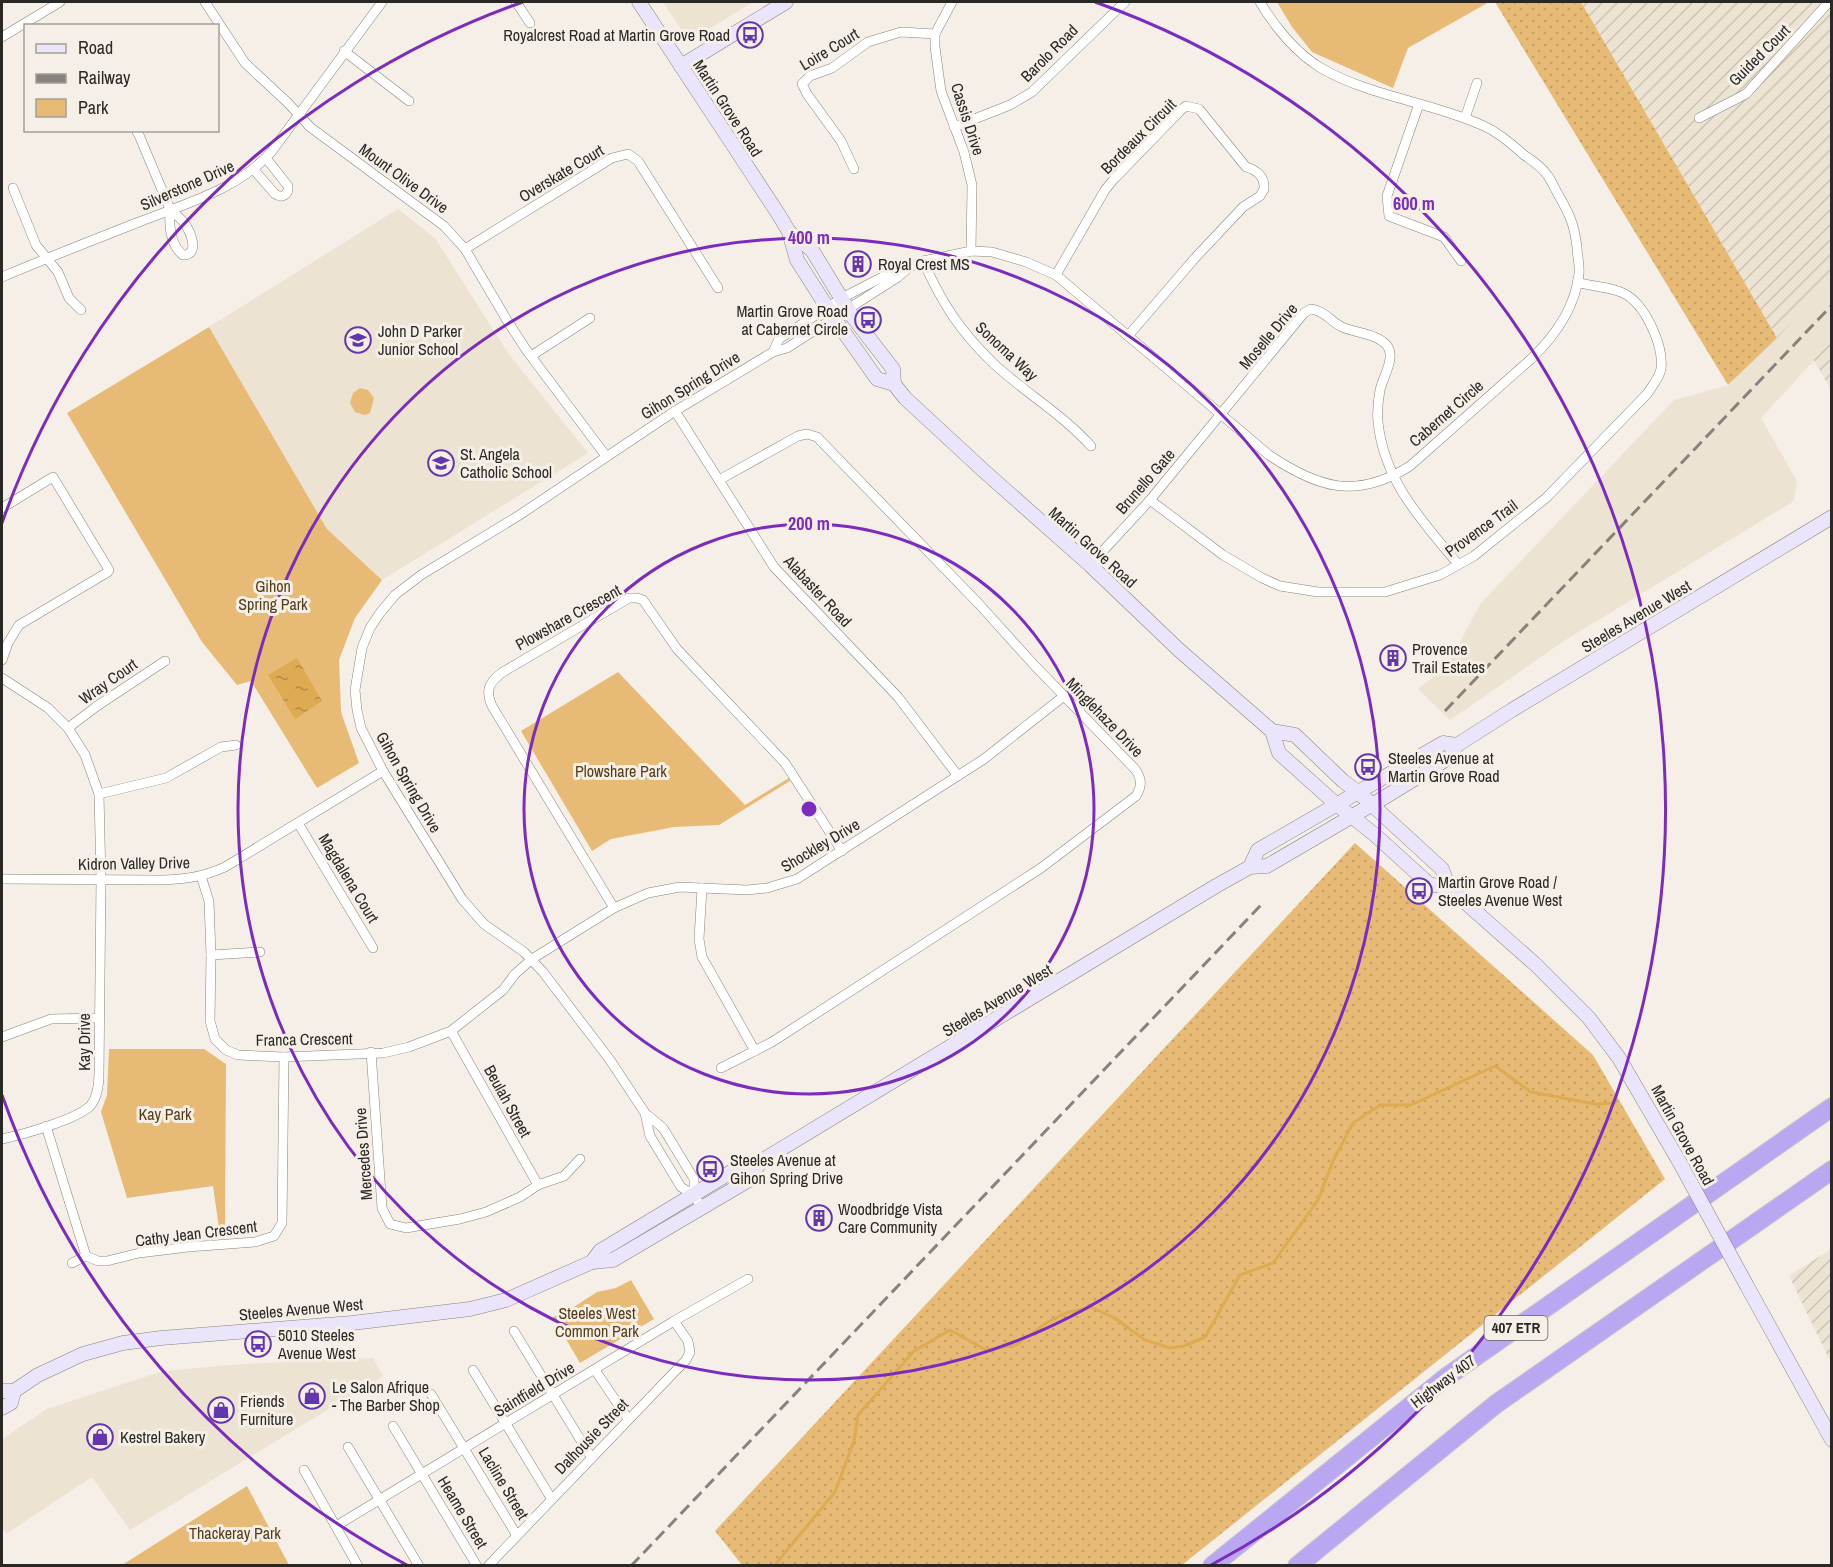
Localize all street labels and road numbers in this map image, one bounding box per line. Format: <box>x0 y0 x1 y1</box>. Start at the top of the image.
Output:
street label: Barolo Road <box>1015 19 1083 87</box>
street label: Guided Court <box>1723 19 1795 91</box>
street label: Loire Court <box>795 22 863 75</box>
street label: Martin Grove Road <box>688 55 768 161</box>
street label: Cassis Drive <box>946 80 990 158</box>
street label: Bordeaux Circuit <box>1095 93 1181 179</box>
street label: Mount Olive Drive <box>355 138 453 218</box>
street label: Overskate Court <box>514 139 608 207</box>
street label: Silverstone Drive <box>137 154 237 216</box>
street label: Moselle Drive <box>1234 298 1302 374</box>
street label: Sonoma Way <box>971 316 1043 386</box>
street label: Gihon Spring Drive <box>636 346 744 424</box>
street label: Cabernet Circle <box>1404 375 1488 451</box>
street label: Brunello Gate <box>1110 444 1180 518</box>
street label: Provence Trail <box>1440 494 1522 562</box>
street label: Martin Grove Road <box>1044 501 1142 593</box>
street label: Alabaster Road <box>778 550 857 632</box>
street label: Steeles Avenue West <box>1577 574 1695 657</box>
street label: Plowshare Crescent <box>511 579 625 655</box>
street label: Wray Court <box>75 653 142 709</box>
street label: Minglehaze Drive <box>1061 672 1149 762</box>
street label: Gihon Spring Drive <box>371 728 447 836</box>
street label: Shockley Drive <box>777 813 863 877</box>
street label: Magdalena Court <box>314 829 385 927</box>
street label: Kidron Valley Drive <box>78 851 190 875</box>
street label: Steeles Avenue West <box>938 958 1056 1041</box>
street label: Kay Drive <box>73 1013 95 1071</box>
street label: Franca Crescent <box>255 1027 353 1051</box>
street label: Beulah Street <box>479 1061 537 1141</box>
street label: Martin Grove Road <box>1646 1081 1720 1189</box>
street label: Mercedes Drive <box>349 1107 377 1201</box>
street label: Cathy Jean Crescent <box>134 1215 258 1251</box>
street label: Steeles Avenue West <box>238 1293 364 1325</box>
road number: 407 ETR <box>1484 1316 1547 1340</box>
street label: Highway 407 <box>1406 1349 1480 1413</box>
street label: Saintfield Drive <box>490 1356 578 1422</box>
street label: Dalhousie Street <box>549 1393 633 1479</box>
street label: Lacline Street <box>474 1443 534 1524</box>
street label: Heame Street <box>433 1472 493 1553</box>

